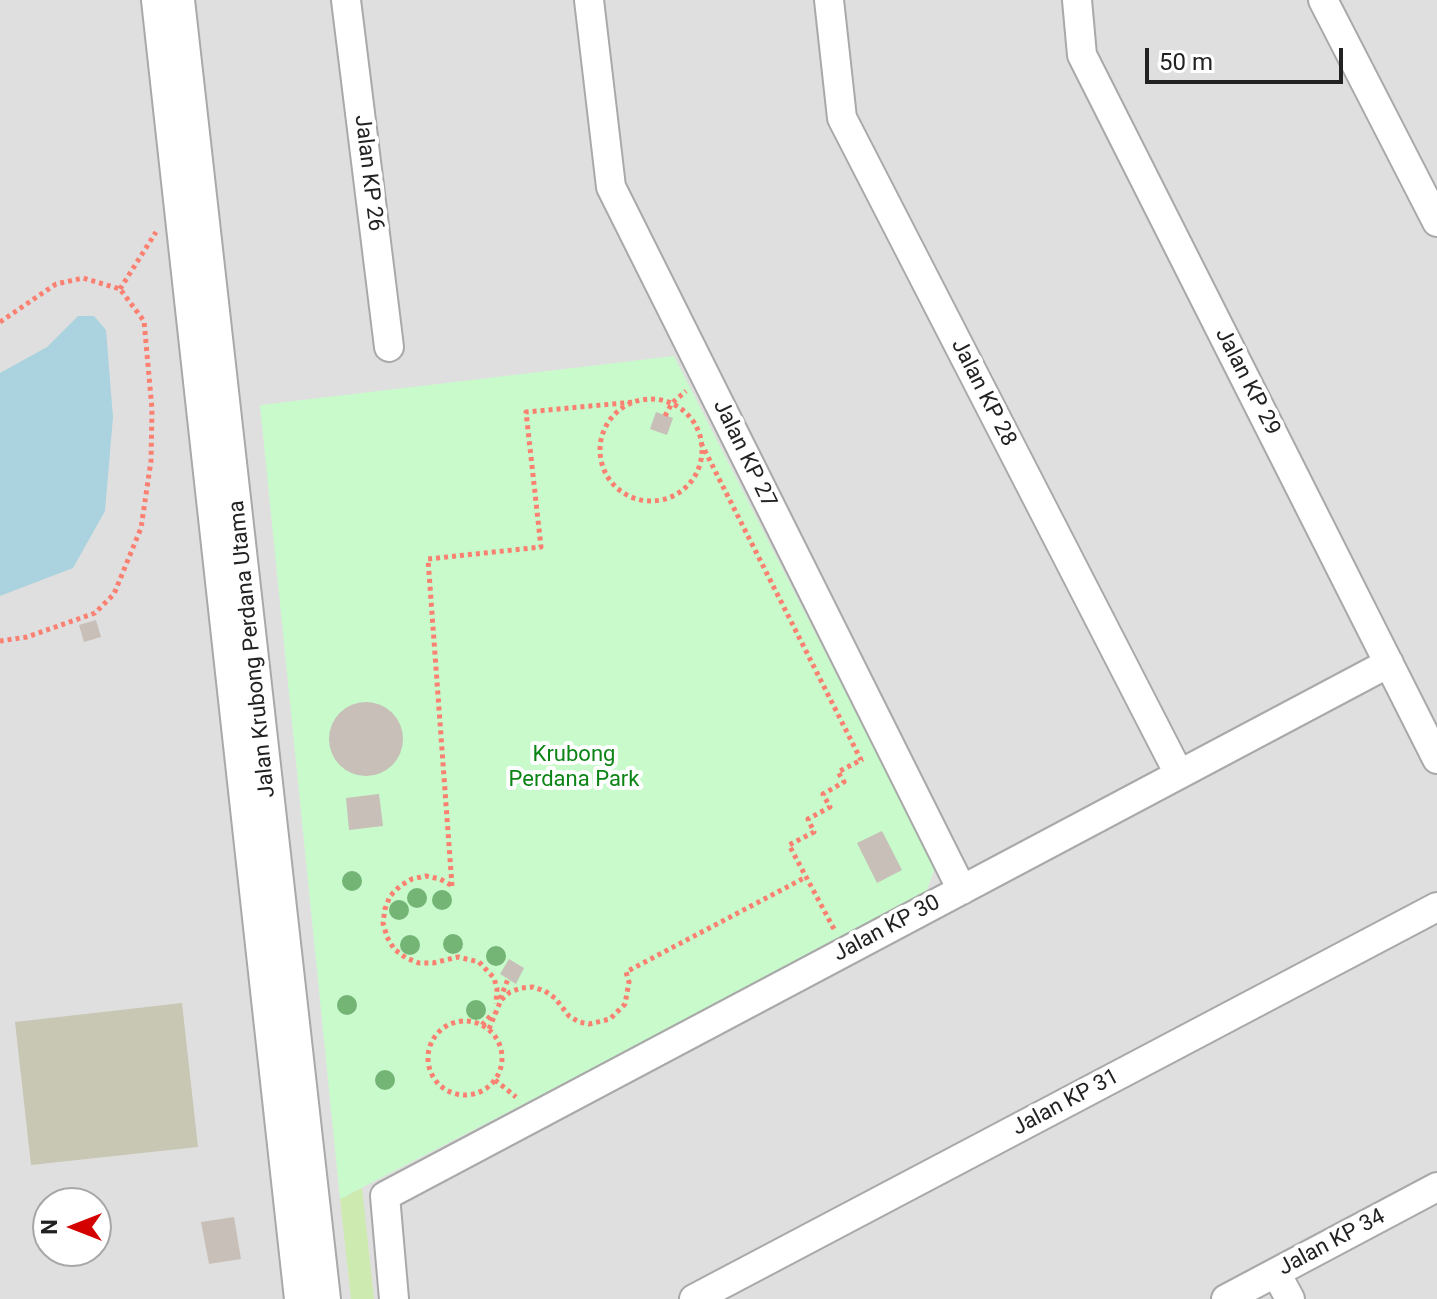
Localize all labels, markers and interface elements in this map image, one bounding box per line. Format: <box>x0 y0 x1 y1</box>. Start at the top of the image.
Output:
scale bar <box>1149 32 1347 82</box>
text: 50 m <box>1159 48 1213 76</box>
street label: Jalan KP 26 <box>348 113 388 233</box>
street label: Jalan KP 29 <box>1209 324 1285 440</box>
street label: Jalan KP 28 <box>945 335 1021 451</box>
street label: Jalan KP 27 <box>707 396 781 512</box>
street label: Jalan Krubong Perdana Utama <box>224 499 282 799</box>
park label: Krubong Perdana Park <box>509 742 639 794</box>
street label: Jalan KP 30 <box>829 890 945 968</box>
street label: Jalan KP 31 <box>1008 1064 1124 1142</box>
north arrow <box>32 1187 112 1267</box>
street label: Jalan KP 34 <box>1274 1204 1390 1282</box>
text: N <box>37 1219 62 1235</box>

